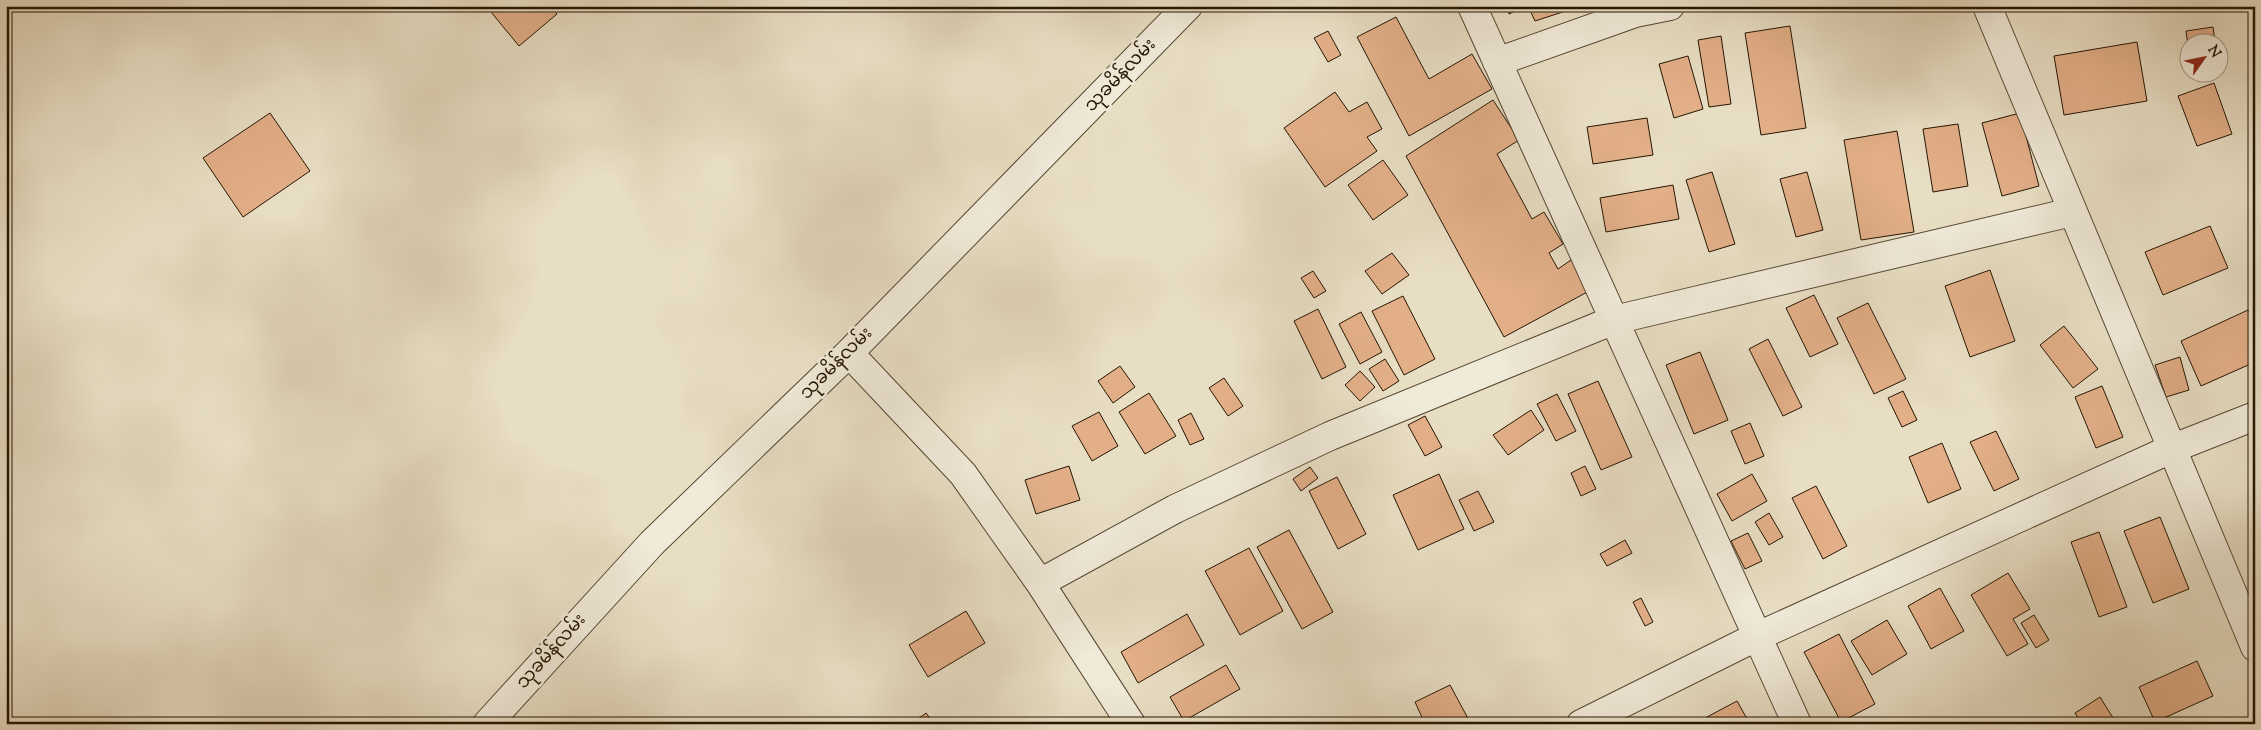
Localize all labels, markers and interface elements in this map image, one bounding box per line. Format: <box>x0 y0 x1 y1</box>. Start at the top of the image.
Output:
street label: သုခမိန်လမ်း <box>1077 31 1163 119</box>
north arrow <box>2178 32 2228 82</box>
text: N <box>2202 42 2225 62</box>
street label: သုခမိန်လမ်း <box>793 320 879 406</box>
street label: သုခမိန်လမ်း <box>509 607 593 695</box>

